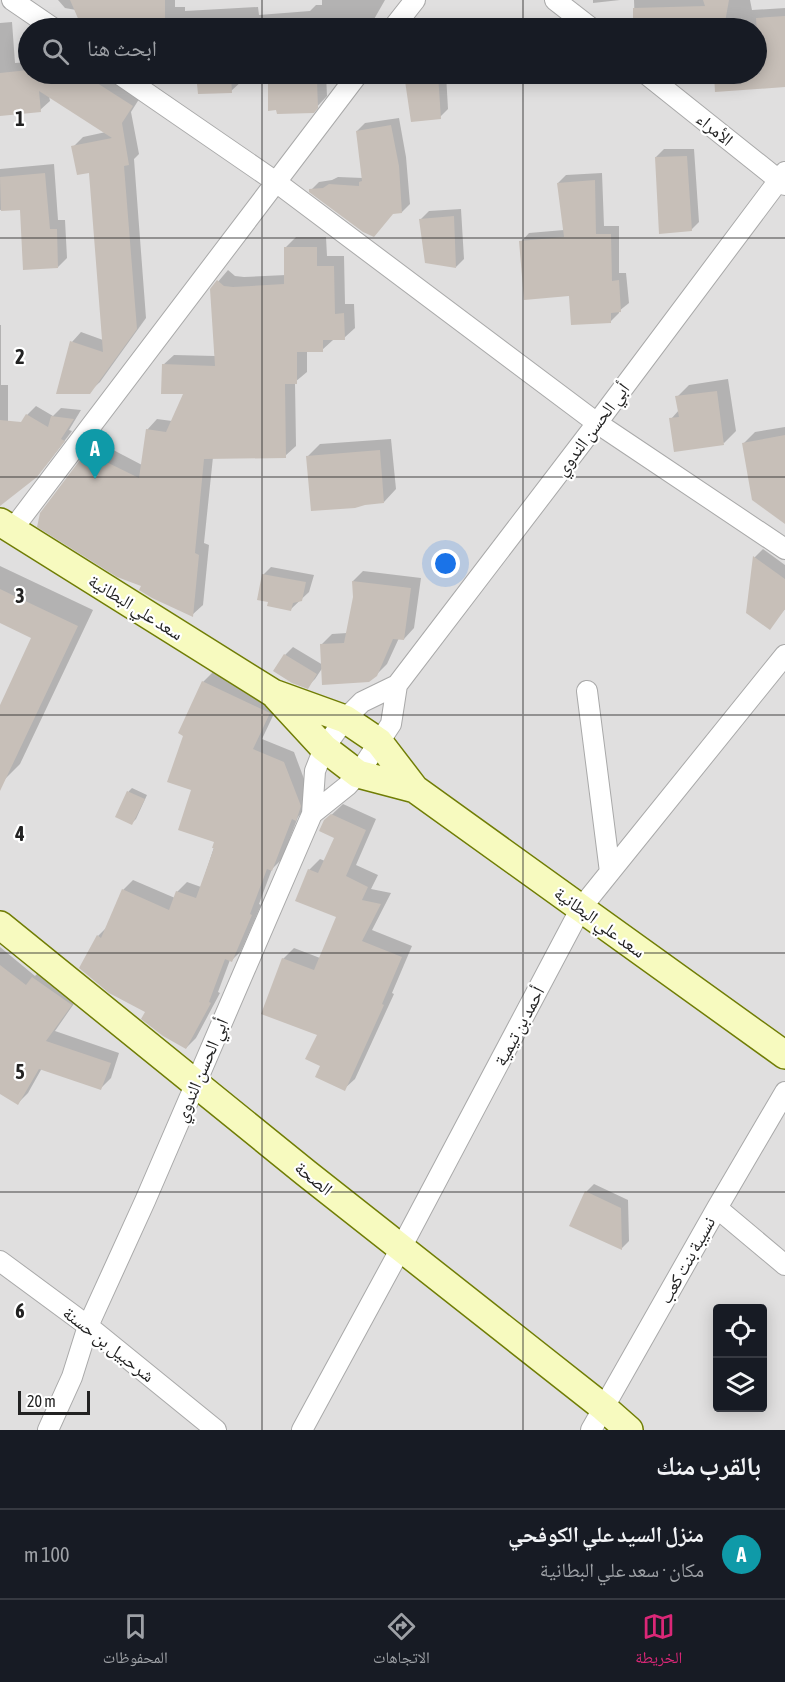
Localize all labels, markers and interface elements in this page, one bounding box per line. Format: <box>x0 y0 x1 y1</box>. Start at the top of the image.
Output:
search box <box>18 18 767 84</box>
icon: search <box>39 35 72 68</box>
text: ابحث هنا <box>87 35 157 61</box>
text: 1 <box>15 107 25 130</box>
street label: الأمراء <box>692 108 738 150</box>
text: 2 <box>15 345 25 368</box>
street label: أبي الحسن الندوي <box>550 379 637 482</box>
pin: A <box>76 430 115 479</box>
your location <box>431 549 460 578</box>
street label: سعد علي البطانية <box>82 570 187 648</box>
text: 3 <box>15 584 25 607</box>
text: 4 <box>14 822 25 845</box>
street label: سعد علي البطانية <box>548 882 650 966</box>
street label: أحمد بن تيمية <box>489 983 550 1070</box>
street label: أبي الحسن الندوي <box>170 1015 236 1127</box>
text: 5 <box>15 1060 25 1083</box>
street label: الصحة <box>291 1157 337 1199</box>
street label: نسيبة بنت كعب <box>654 1213 720 1307</box>
text: 6 <box>15 1299 25 1322</box>
street label: شرحبيل بن حسنة <box>59 1302 159 1387</box>
map controls <box>713 1304 767 1412</box>
button: locate <box>713 1304 767 1358</box>
button: layers <box>713 1358 767 1412</box>
scale bar <box>18 1388 90 1416</box>
text: 20 m <box>27 1392 56 1410</box>
text: بالقرب منك <box>656 1451 761 1481</box>
text: منزل السيد علي الكوفحي <box>508 1521 704 1547</box>
text: 100 m <box>24 1543 69 1566</box>
text: A <box>737 1543 746 1566</box>
text: مكان · سعد علي البطانية <box>540 1558 704 1581</box>
tab: المحفوظات <box>103 1610 168 1673</box>
tab: الاتجاهات <box>373 1610 430 1673</box>
tab: الخريطة <box>635 1610 682 1673</box>

